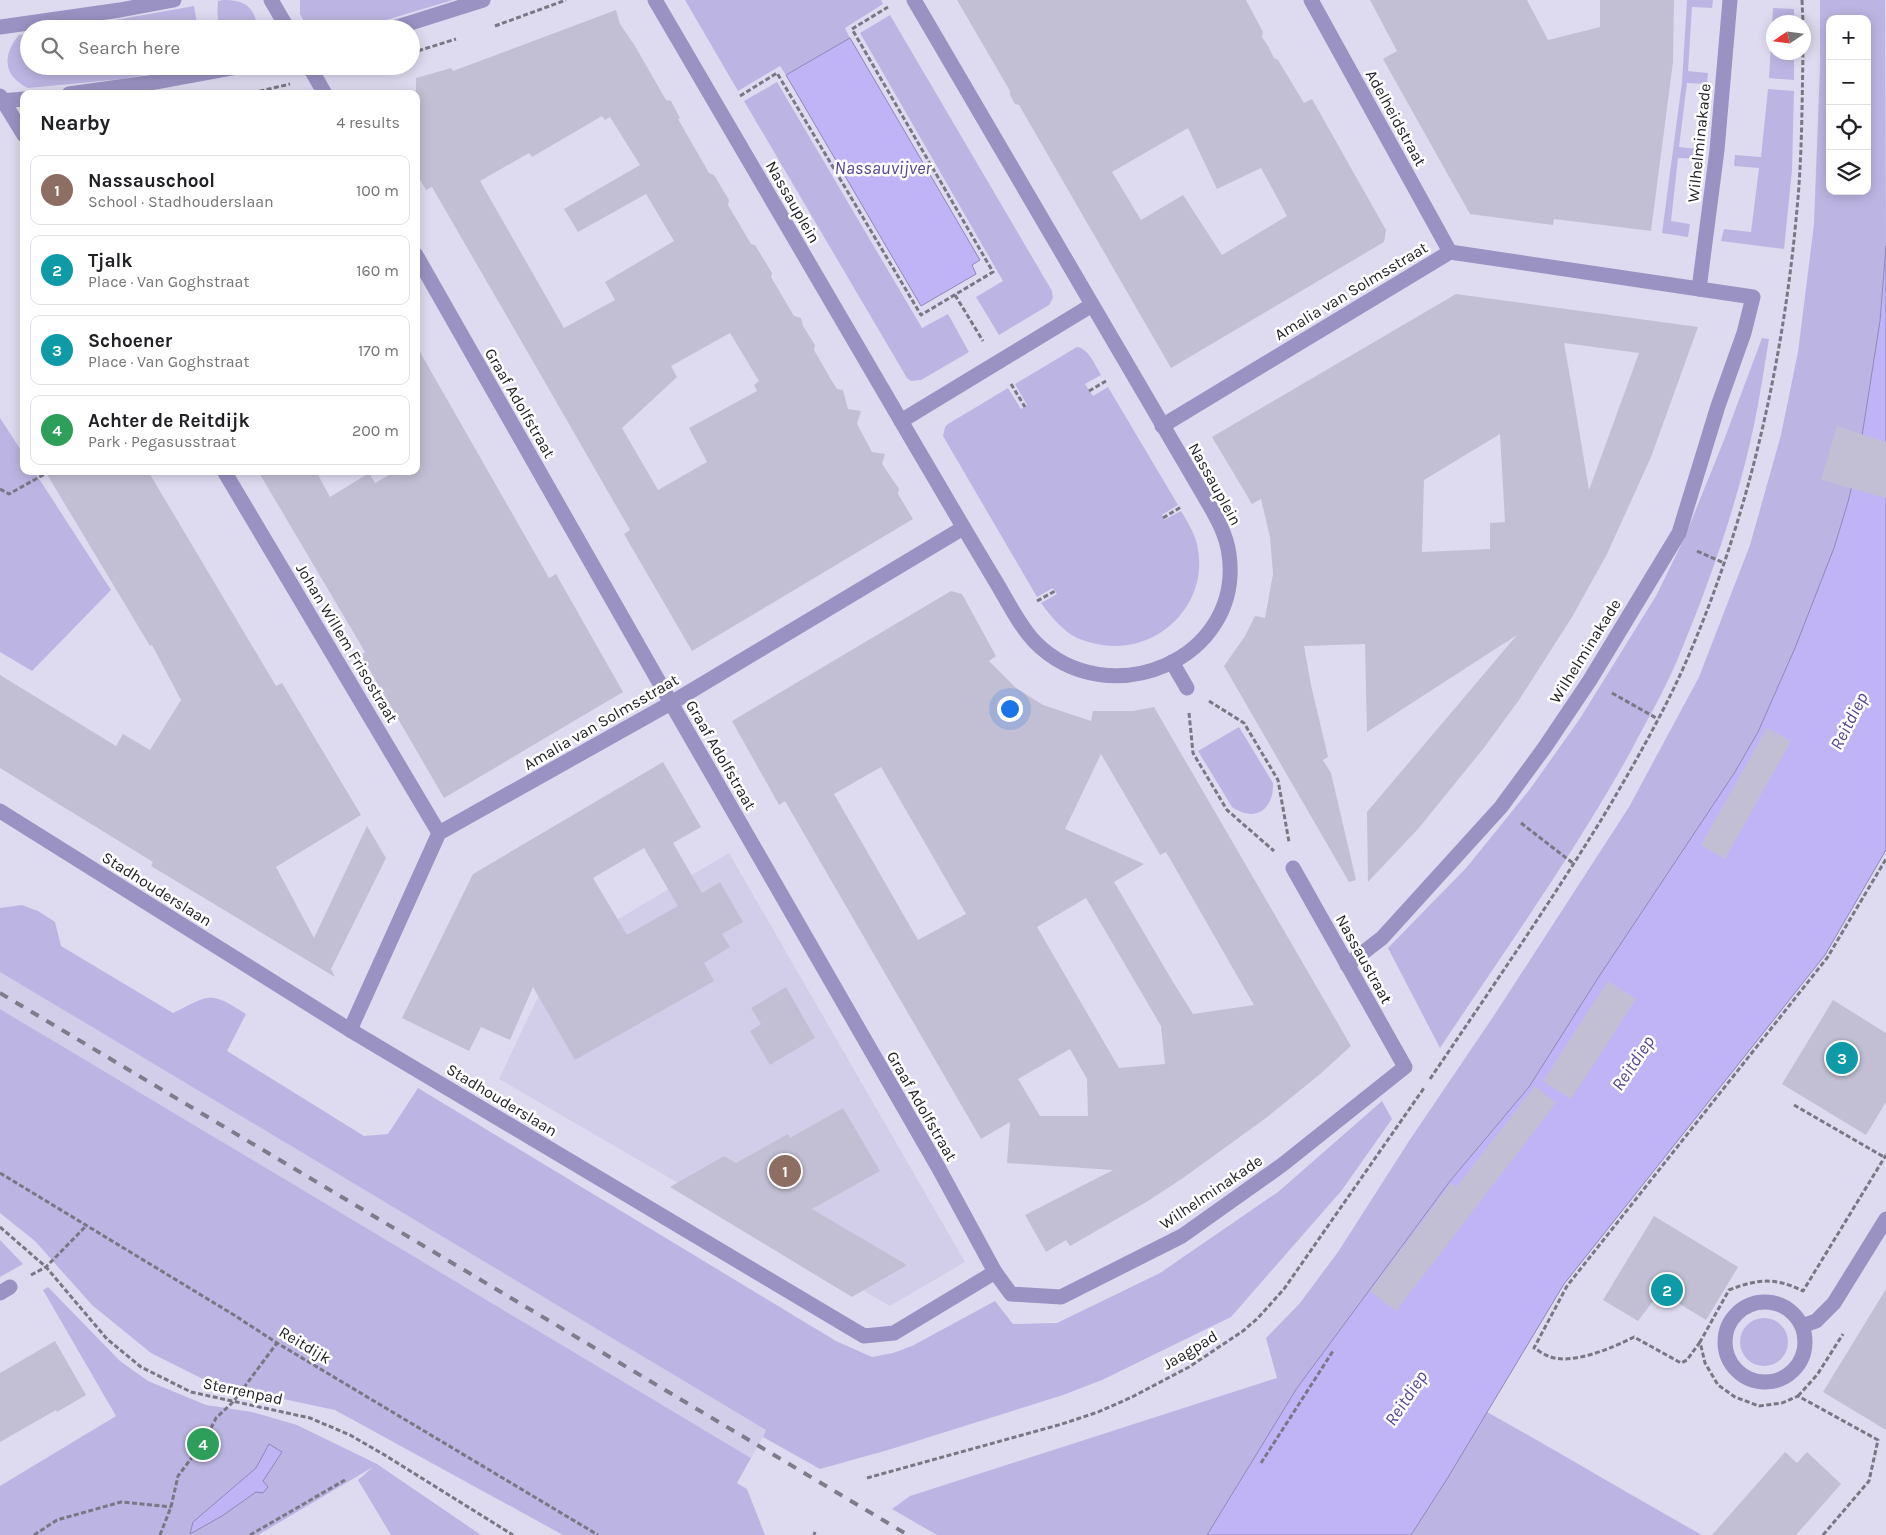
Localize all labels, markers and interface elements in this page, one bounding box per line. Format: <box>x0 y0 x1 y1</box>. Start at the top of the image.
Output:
north arrow <box>1766 15 1811 60</box>
map controls <box>1826 15 1871 195</box>
button: + <box>1826 15 1871 60</box>
search box <box>20 20 420 75</box>
icon: search <box>38 34 66 62</box>
text: Search here <box>78 37 180 59</box>
button: − <box>1826 60 1871 105</box>
street label: Adelheidstraat <box>1362 66 1430 170</box>
street label: Wilhelminakade <box>1683 83 1715 203</box>
button: locate <box>1826 105 1871 150</box>
text: Nearby <box>40 111 110 135</box>
text: 4 results <box>336 113 400 132</box>
button: layers <box>1826 150 1871 195</box>
water label: Nassauvijver <box>835 157 932 179</box>
street label: Nassauplein <box>762 158 824 246</box>
text: Nassauschool <box>88 170 215 192</box>
text: 1 <box>54 181 60 200</box>
text: 100 m <box>356 181 399 200</box>
text: School · Stadhouderslaan <box>88 192 274 211</box>
street label: Amalia van Solmsstraat <box>1271 238 1431 344</box>
text: Tjalk <box>88 250 133 272</box>
text: 2 <box>52 261 62 280</box>
text: 160 m <box>356 261 399 280</box>
text: Place · Van Goghstraat <box>88 272 249 291</box>
text: Schoener <box>88 330 172 352</box>
text: 3 <box>52 341 62 360</box>
text: 170 m <box>358 341 399 360</box>
street label: Graaf Adolfstraat <box>481 345 559 461</box>
text: Place · Van Goghstraat <box>88 352 249 371</box>
text: Achter de Reitdijk <box>88 410 250 432</box>
text: 4 <box>52 421 62 440</box>
text: 200 m <box>352 421 399 440</box>
text: Park · Pegasusstraat <box>88 432 236 451</box>
street label: Nassauplein <box>1184 439 1246 529</box>
street label: Johan Willem Frisostraat <box>292 560 402 726</box>
street label: Wilhelminakade <box>1545 595 1625 707</box>
street label: Amalia van Solmsstraat <box>520 670 682 774</box>
water label: Reitdiep <box>1825 688 1873 753</box>
your location <box>997 696 1023 722</box>
street label: Graaf Adolfstraat <box>682 697 760 813</box>
street label: Stadhouderslaan <box>99 848 215 930</box>
street label: Nassaustraat <box>1332 911 1396 1007</box>
water label: Reitdiep <box>1607 1031 1660 1095</box>
pin: 3 <box>1826 1039 1858 1077</box>
street label: Graaf Adolfstraat <box>883 1048 961 1164</box>
street label: Stadhouderslaan <box>443 1059 561 1141</box>
street label: Wilhelminakade <box>1156 1151 1266 1233</box>
pin: 1 <box>769 1152 801 1190</box>
pin: 2 <box>1651 1271 1683 1309</box>
street label: Reitdijk <box>276 1322 334 1368</box>
street label: Jaagpad <box>1159 1326 1221 1374</box>
water label: Reitdiep <box>1380 1366 1433 1430</box>
street label: Sterrenpad <box>201 1373 285 1409</box>
pin: 4 <box>187 1425 219 1463</box>

